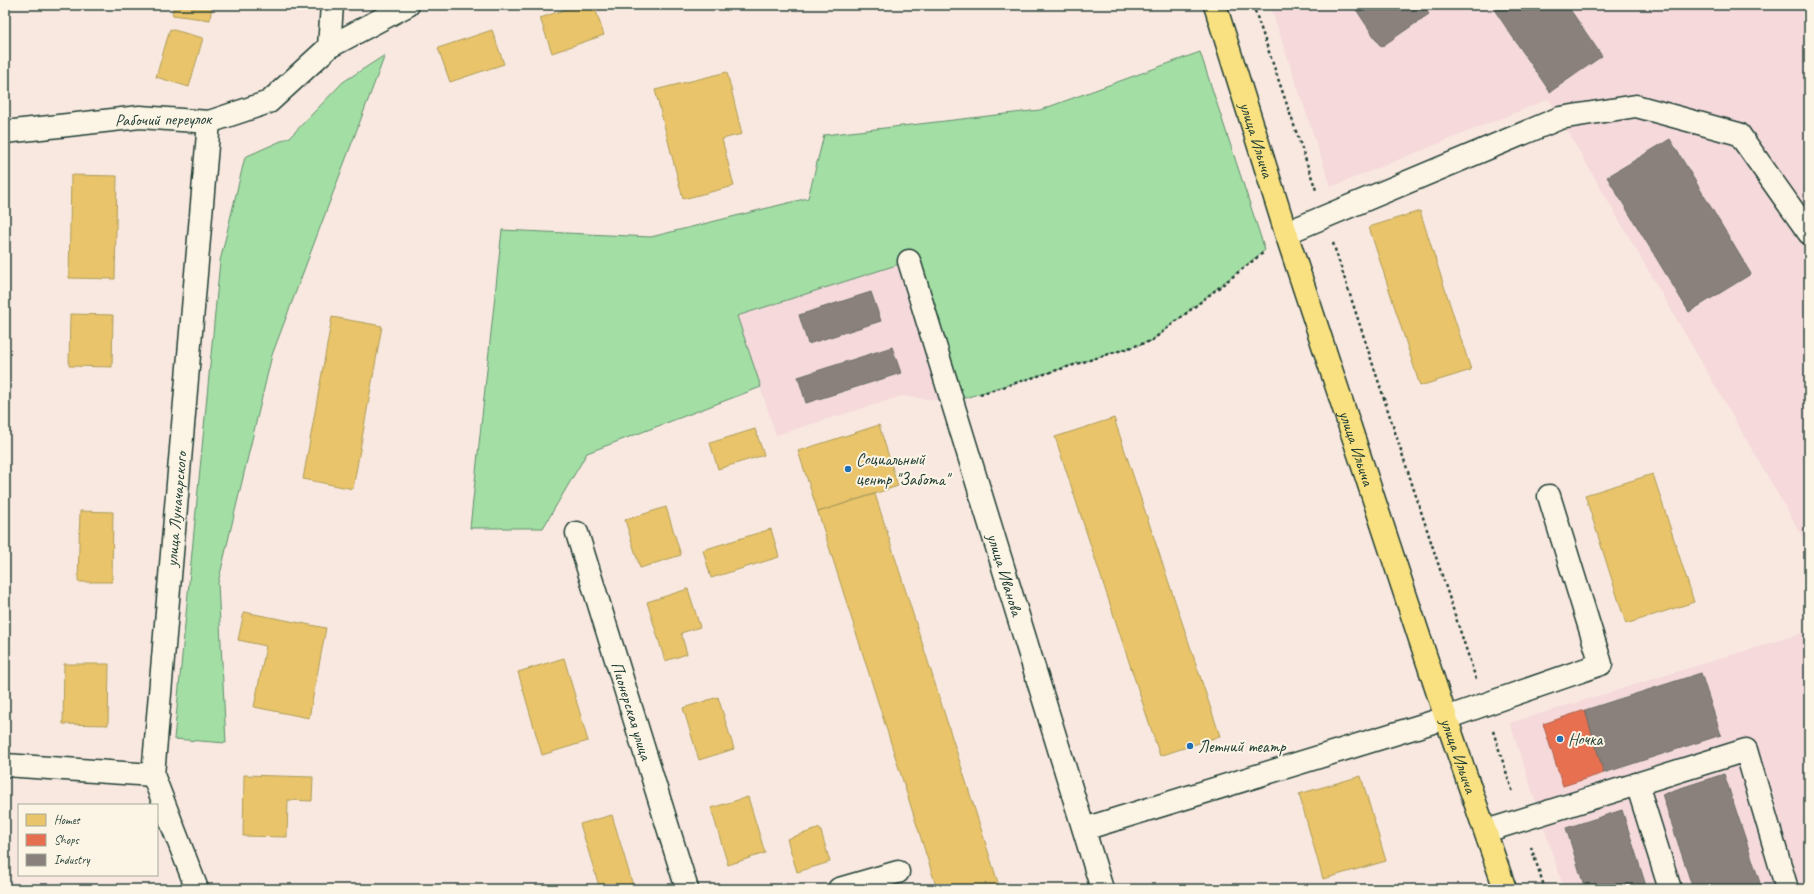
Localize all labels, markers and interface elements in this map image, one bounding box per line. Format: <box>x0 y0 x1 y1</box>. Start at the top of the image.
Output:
street label: улица Ильича <box>1235 98 1278 181</box>
street label: Рабочий переулок <box>115 108 213 131</box>
street label: улица Ильича <box>1334 407 1379 489</box>
street label: улица Луначарского <box>161 449 192 569</box>
place label: Социальный центр "Забота" <box>856 449 953 490</box>
marker: Социальный центр "Забота" <box>843 464 853 474</box>
street label: улица Иванова <box>982 530 1028 620</box>
street label: Пионерская улица <box>606 659 657 764</box>
street label: улица Ильича <box>1435 714 1481 797</box>
place label: Ночка <box>1568 729 1603 750</box>
marker: Ночка <box>1555 734 1565 744</box>
place label: Летний театр <box>1198 736 1287 757</box>
marker: Летний театр <box>1185 741 1195 751</box>
legend <box>18 804 158 876</box>
text: Homes <box>54 812 81 828</box>
text: Shops <box>54 832 79 848</box>
text: Industry <box>54 852 91 868</box>

